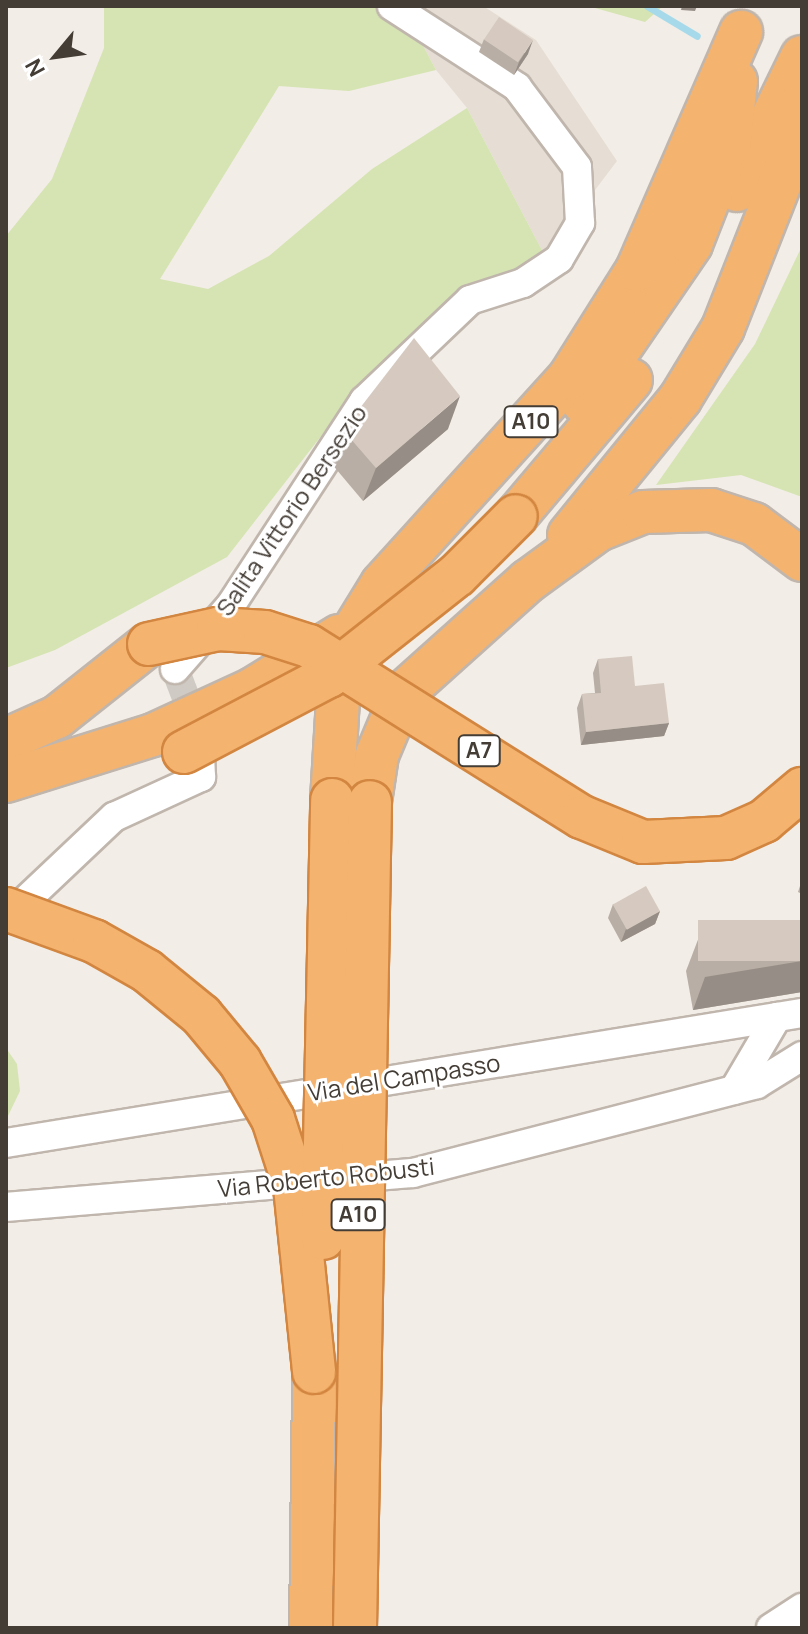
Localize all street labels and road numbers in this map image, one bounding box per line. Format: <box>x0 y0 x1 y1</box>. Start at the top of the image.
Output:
street label: Salita Vittorio Bersezio <box>210 399 372 621</box>
road number: A10 <box>503 404 559 440</box>
road number: A7 <box>457 733 501 769</box>
street label: Via del Campasso <box>306 1048 502 1106</box>
street label: Via Roberto Robusti <box>216 1151 436 1203</box>
road number: A10 <box>330 1197 386 1233</box>

